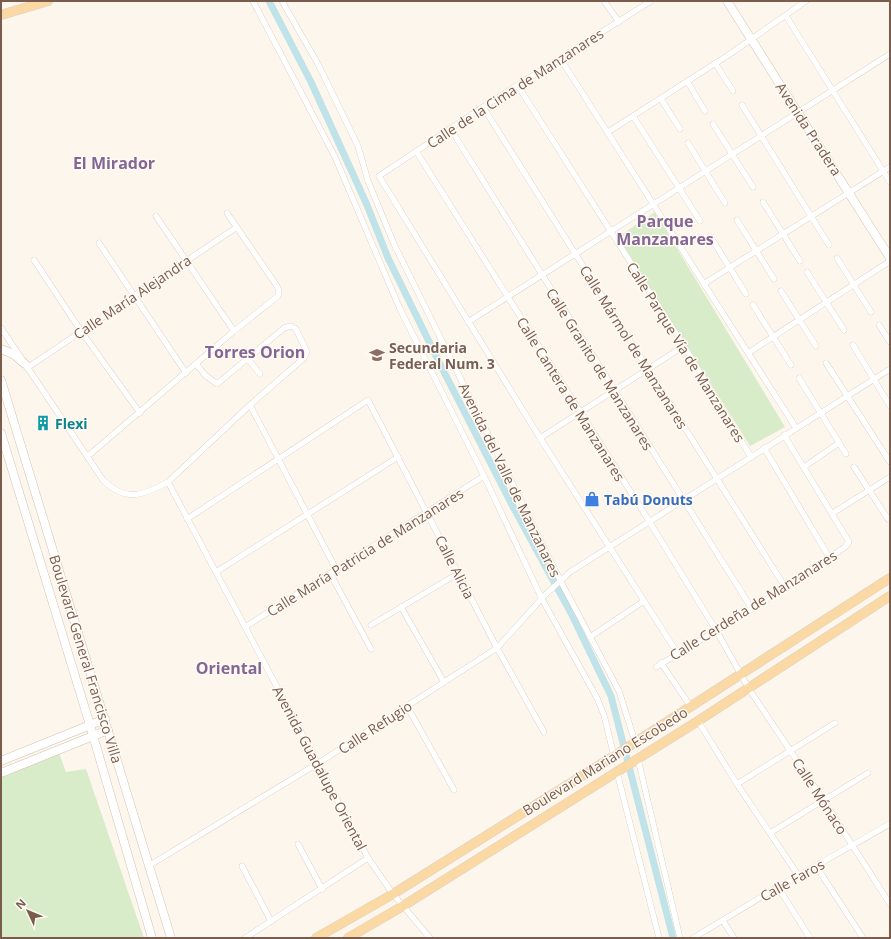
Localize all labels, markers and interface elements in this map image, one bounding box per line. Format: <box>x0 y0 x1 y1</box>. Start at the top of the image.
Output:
street label: Calle de la Cima de Manzanares <box>423 24 607 152</box>
street label: Avenida Pradera <box>772 79 846 179</box>
district label: El Mirador <box>73 152 155 174</box>
district label: Parque Manzanares <box>616 210 714 250</box>
street label: Calle María Alejandra <box>69 250 195 344</box>
street label: Calle Parque Vía de Manzanares <box>623 258 750 446</box>
street label: Calle Mármol de Manzanares <box>576 261 693 433</box>
street label: Calle Granito de Manzanares <box>542 284 658 454</box>
street label: Calle Cantera de Manzanares <box>513 313 630 485</box>
place label: Secundaria Federal Num. 3 <box>389 338 495 373</box>
district label: Torres Orion <box>205 341 305 363</box>
school or university icon: Secundaria Federal Num. 3 <box>368 346 386 364</box>
street label: Avenida del Valle de Manzanares <box>455 380 566 581</box>
building icon: Flexi <box>34 414 52 432</box>
place label: Flexi <box>55 414 88 433</box>
street label: Calle María Patricia de Manzanares <box>263 483 467 621</box>
shop icon: Tabú Donuts <box>583 490 601 508</box>
place label: Tabú Donuts <box>604 490 693 509</box>
street label: Calle Alicia <box>431 532 479 602</box>
street label: Calle Cerdeña de Manzanares <box>666 545 841 664</box>
street label: Boulevard General Francisco Villa <box>45 552 127 766</box>
district label: Oriental <box>196 657 262 679</box>
street label: Avenida Guadalupe Oriental <box>268 682 372 854</box>
street label: Calle Refugio <box>334 696 416 758</box>
street label: Boulevard Mariano Escobedo <box>519 702 691 820</box>
street label: Calle Mónaco <box>788 754 852 838</box>
street label: Calle Faros <box>756 854 828 906</box>
north arrow <box>8 891 48 931</box>
text: N <box>12 895 29 912</box>

